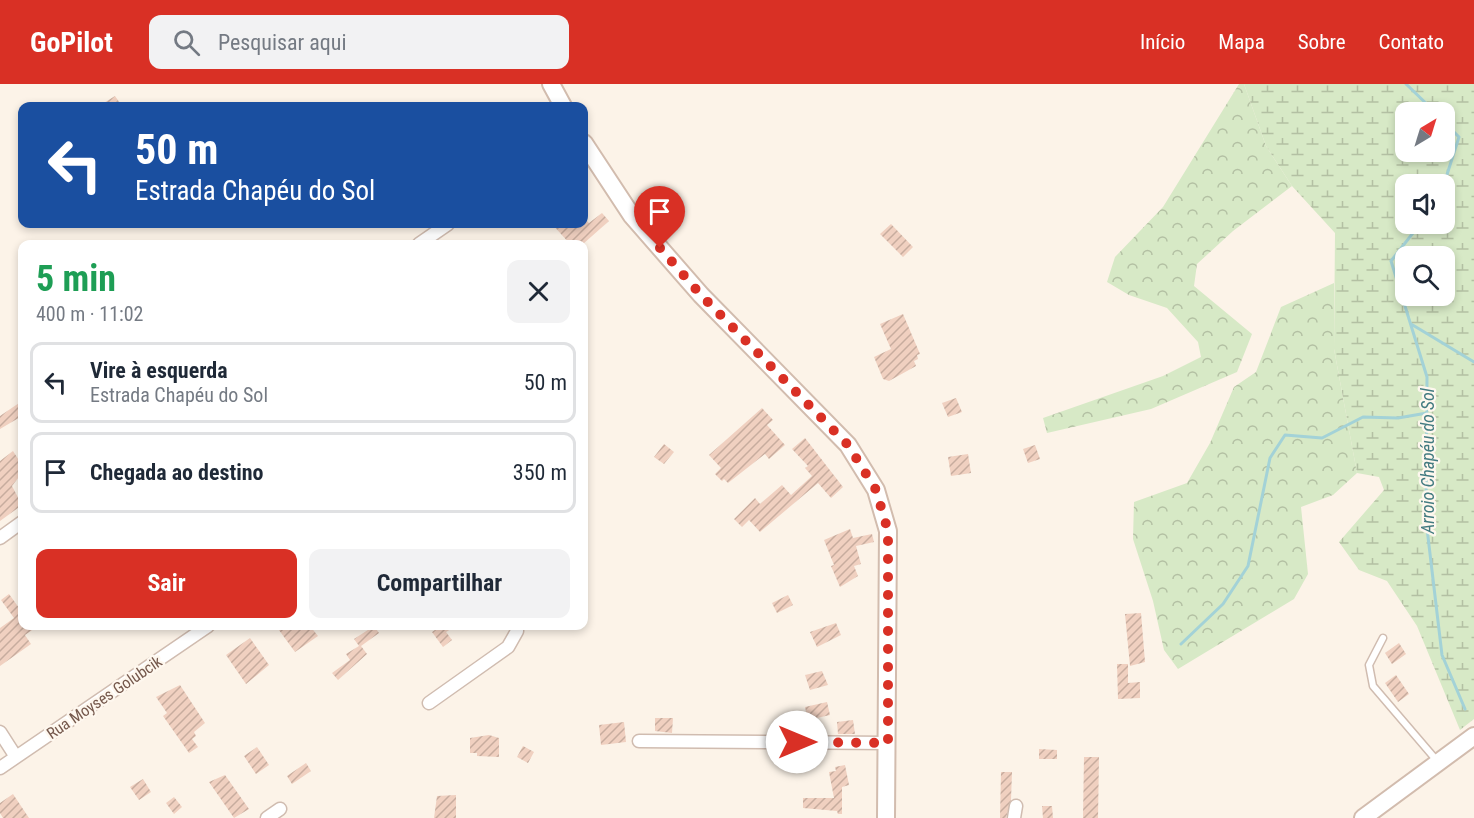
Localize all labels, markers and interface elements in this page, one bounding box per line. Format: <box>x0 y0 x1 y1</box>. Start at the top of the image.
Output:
search box <box>149 15 569 69</box>
text: GoPilot <box>30 26 113 59</box>
icon: search <box>170 26 203 59</box>
text: Pesquisar aqui <box>218 30 347 55</box>
text: Início <box>1140 30 1185 54</box>
text: Mapa <box>1218 30 1265 54</box>
text: Sobre <box>1298 30 1346 54</box>
text: Contato <box>1379 30 1444 54</box>
north arrow <box>1395 102 1455 162</box>
map controls <box>1395 102 1455 306</box>
text: 50 m <box>135 125 218 174</box>
icon: left <box>36 126 114 204</box>
button: sound <box>1395 174 1455 234</box>
text: Estrada Chapéu do Sol <box>135 175 375 207</box>
pin <box>634 186 685 248</box>
icon: arrive <box>643 195 676 228</box>
button: search <box>1395 246 1455 306</box>
text: 5 min <box>36 258 116 300</box>
button: close <box>507 260 570 323</box>
text: 400 m · 11:02 <box>36 302 143 326</box>
text: Vire à esquerda <box>90 358 228 383</box>
icon: left <box>39 366 72 399</box>
text: 50 m <box>524 370 567 395</box>
text: Estrada Chapéu do Sol <box>90 383 268 407</box>
water label: Arroio Chapéu do Sol <box>1417 387 1438 535</box>
icon: arrive <box>39 456 72 489</box>
text: Chegada ao destino <box>90 460 264 485</box>
text: 350 m <box>513 460 567 485</box>
button: Sair <box>36 549 297 618</box>
button: Compartilhar <box>309 549 570 618</box>
street label: Rua Moyses Golubcik <box>43 651 166 743</box>
position arrow <box>765 710 829 774</box>

